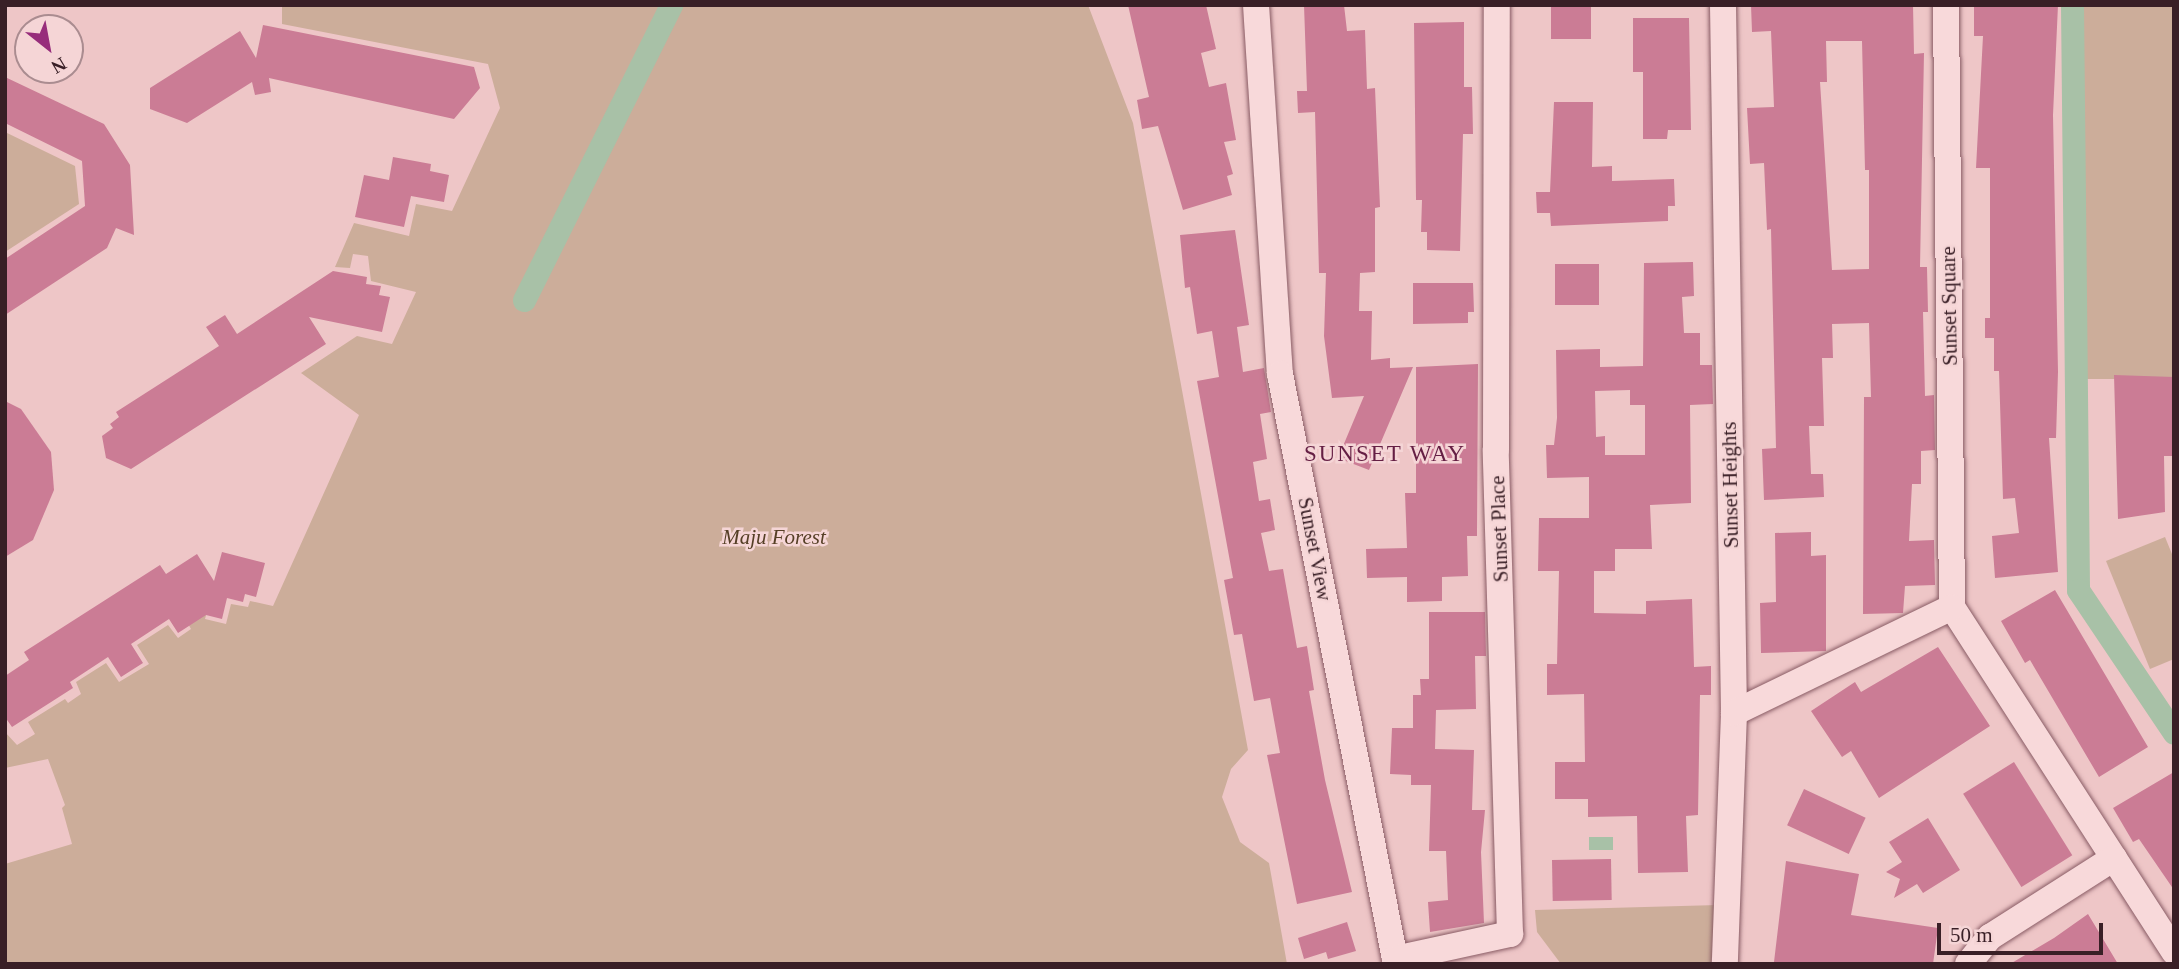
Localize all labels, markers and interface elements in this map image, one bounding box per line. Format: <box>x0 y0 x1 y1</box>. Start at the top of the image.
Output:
north arrow <box>14 14 84 84</box>
text: N <box>48 53 70 78</box>
street label: Sunset Square <box>1935 246 1963 366</box>
street label: Sunset Heights <box>1716 421 1744 549</box>
district label: SUNSET WAY <box>1305 440 1465 468</box>
street label: Sunset Place <box>1485 475 1513 583</box>
street label: Sunset View <box>1293 495 1337 603</box>
park label: Maju Forest <box>722 524 826 550</box>
scale bar <box>1941 909 2107 953</box>
text: 50 m <box>1950 923 1993 947</box>

